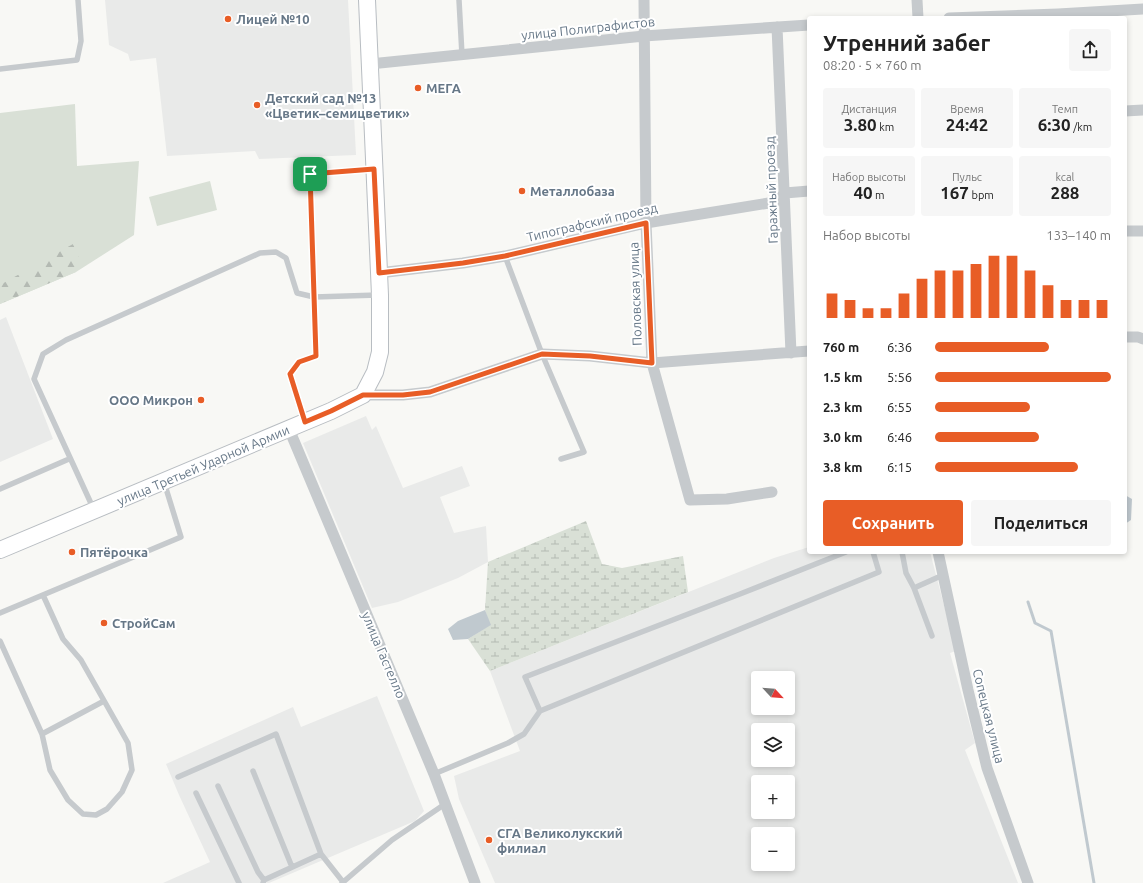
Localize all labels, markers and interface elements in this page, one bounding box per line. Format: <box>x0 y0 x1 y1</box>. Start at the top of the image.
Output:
place label: Лицей №10 <box>236 12 310 26</box>
marker: Лицей №10 <box>223 14 233 24</box>
street label: улица Полиграфистов <box>520 14 656 42</box>
button: share <box>1069 29 1111 71</box>
text: Утренний забег <box>823 30 990 55</box>
text: 08:20 · 5 × 760 m <box>823 58 922 72</box>
place label: МЕГА <box>426 81 462 95</box>
marker: МЕГА <box>413 83 423 93</box>
place label: Детский сад №13 «Цветик–семицветик» <box>265 91 410 120</box>
marker: Детский сад №13 «Цветик–семицветик» <box>252 100 262 110</box>
text: Дистанция <box>841 103 897 115</box>
text: Время <box>950 103 984 115</box>
text: Темп <box>1052 103 1078 115</box>
text: 3.80 <box>844 115 877 134</box>
text: 24:42 <box>946 115 988 134</box>
text: 6:30 <box>1038 115 1071 134</box>
text: km <box>877 121 894 133</box>
text: /km <box>1071 121 1092 133</box>
street label: Гаражный проезд <box>762 136 780 244</box>
pin <box>293 157 327 191</box>
icon: arrive <box>299 163 321 185</box>
text: Набор высоты <box>832 171 906 183</box>
text: Пульс <box>952 171 982 183</box>
text: kcal <box>1056 171 1075 183</box>
text: 40 <box>853 183 873 202</box>
text: 167 <box>940 183 969 202</box>
text: 288 <box>1051 183 1079 202</box>
place label: Металлобаза <box>530 184 615 198</box>
marker: Металлобаза <box>517 186 527 196</box>
text: m <box>873 189 885 201</box>
text: bpm <box>969 189 994 201</box>
street label: Типографский проезд <box>525 200 659 244</box>
text: Набор высоты <box>823 228 910 242</box>
text: 133–140 m <box>1046 228 1111 242</box>
street label: Половская улица <box>626 242 644 346</box>
text: 760 m <box>823 340 859 354</box>
text: 6:36 <box>887 340 912 354</box>
text: 1.5 km <box>823 370 862 384</box>
text: 5:56 <box>887 370 912 384</box>
place label: ООО Микрон <box>109 393 193 407</box>
marker: ООО Микрон <box>196 395 206 405</box>
text: 2.3 km <box>823 400 862 414</box>
text: 6:55 <box>887 400 912 414</box>
street label: улица Третьей Ударной Армии <box>115 422 291 508</box>
text: 3.0 km <box>823 430 862 444</box>
text: 6:46 <box>887 430 912 444</box>
text: 3.8 km <box>823 460 862 474</box>
text: 6:15 <box>887 460 912 474</box>
button: Сохранить <box>823 500 963 546</box>
button: Поделиться <box>971 500 1111 546</box>
place label: Пятёрочка <box>80 545 148 559</box>
marker: Пятёрочка <box>67 547 77 557</box>
street label: улица Гастелло <box>359 610 409 700</box>
place label: СтройСам <box>112 616 176 630</box>
marker: СтройСам <box>99 618 109 628</box>
street label: Сопецкая улица <box>971 667 1007 765</box>
north arrow <box>751 671 795 715</box>
map controls <box>751 671 795 871</box>
button: layers <box>751 723 795 767</box>
button: + <box>751 775 795 819</box>
place label: СГА Великолукский филиал <box>497 826 623 855</box>
button: − <box>751 827 795 871</box>
marker: СГА Великолукский филиал <box>484 835 494 845</box>

